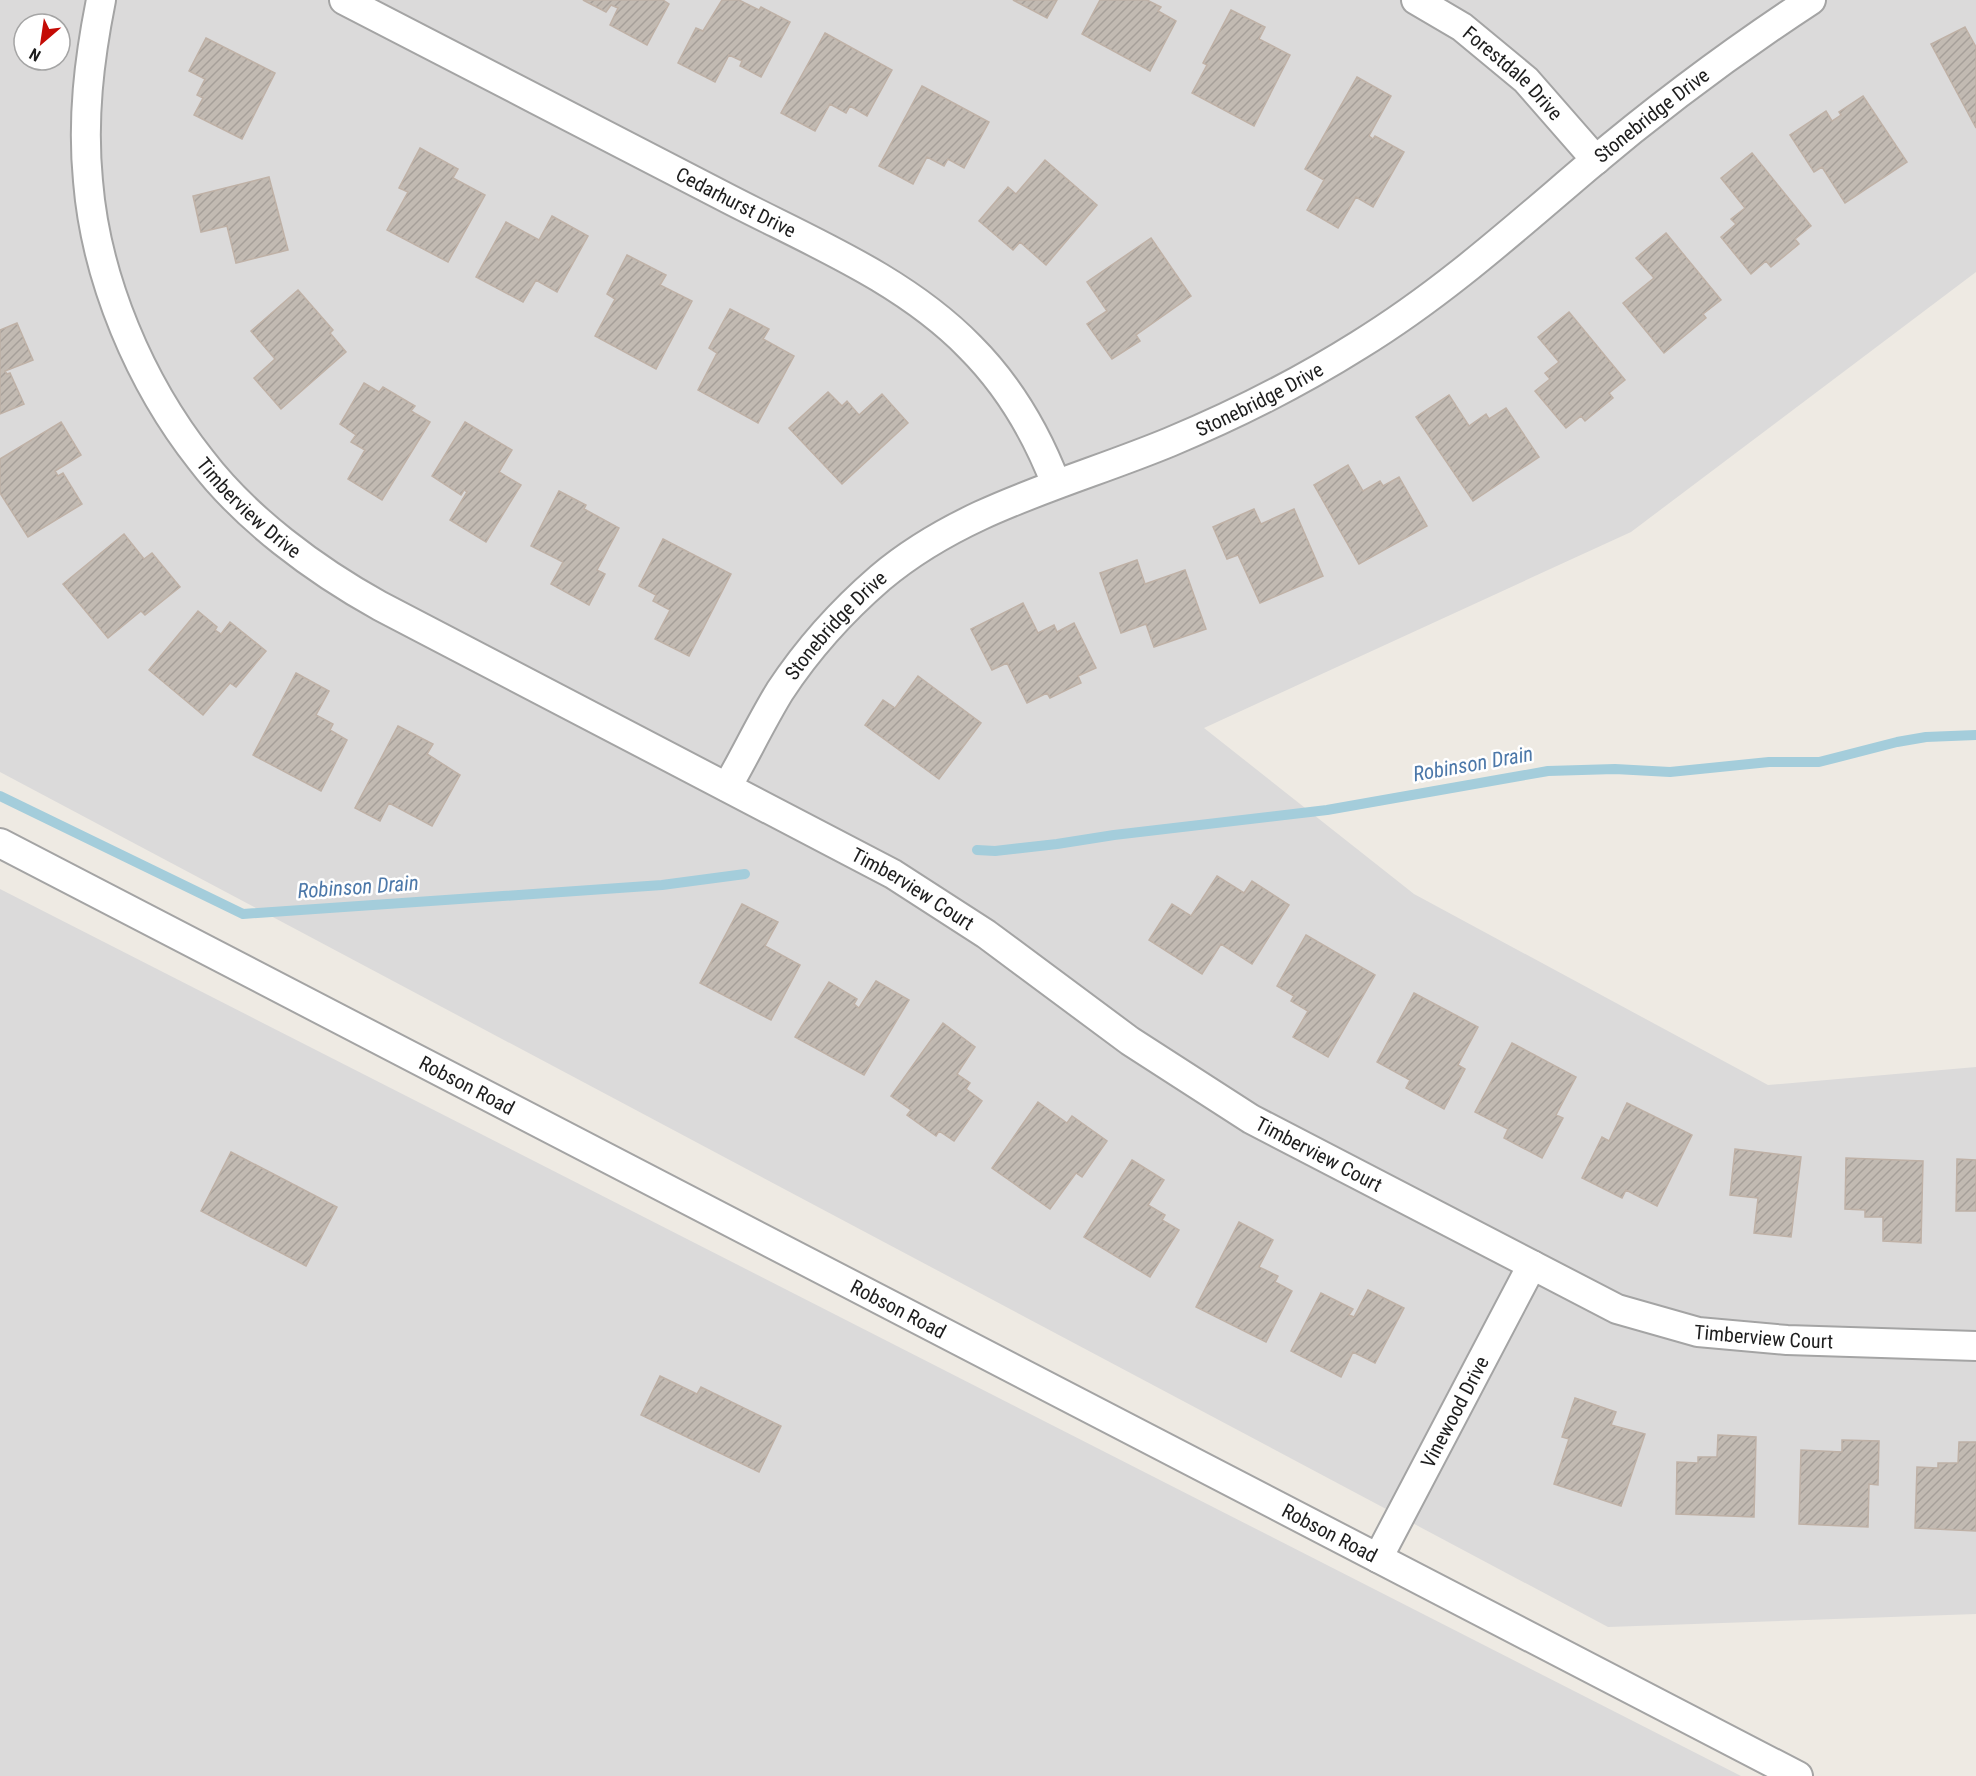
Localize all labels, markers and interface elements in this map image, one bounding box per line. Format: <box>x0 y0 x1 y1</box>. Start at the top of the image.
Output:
north arrow <box>12 12 72 72</box>
street label: Forestdale Drive <box>1458 21 1568 125</box>
text: N <box>26 44 44 65</box>
street label: Stonebridge Drive <box>1589 63 1714 168</box>
street label: Cedarhurst Drive <box>672 162 800 243</box>
street label: Stonebridge Drive <box>1192 357 1327 441</box>
street label: Timberview Drive <box>191 453 306 563</box>
street label: Stonebridge Drive <box>780 566 891 684</box>
water label: Robinson Drain <box>1411 742 1535 786</box>
street label: Timberview Court <box>847 842 979 935</box>
water label: Robinson Drain <box>297 871 419 903</box>
street label: Robson Road <box>415 1051 519 1120</box>
street label: Timberview Court <box>1252 1111 1386 1197</box>
street label: Robson Road <box>846 1274 950 1344</box>
street label: Timberview Court <box>1693 1320 1834 1353</box>
street label: Vinewood Drive <box>1416 1352 1494 1472</box>
street label: Robson Road <box>1278 1498 1381 1568</box>

